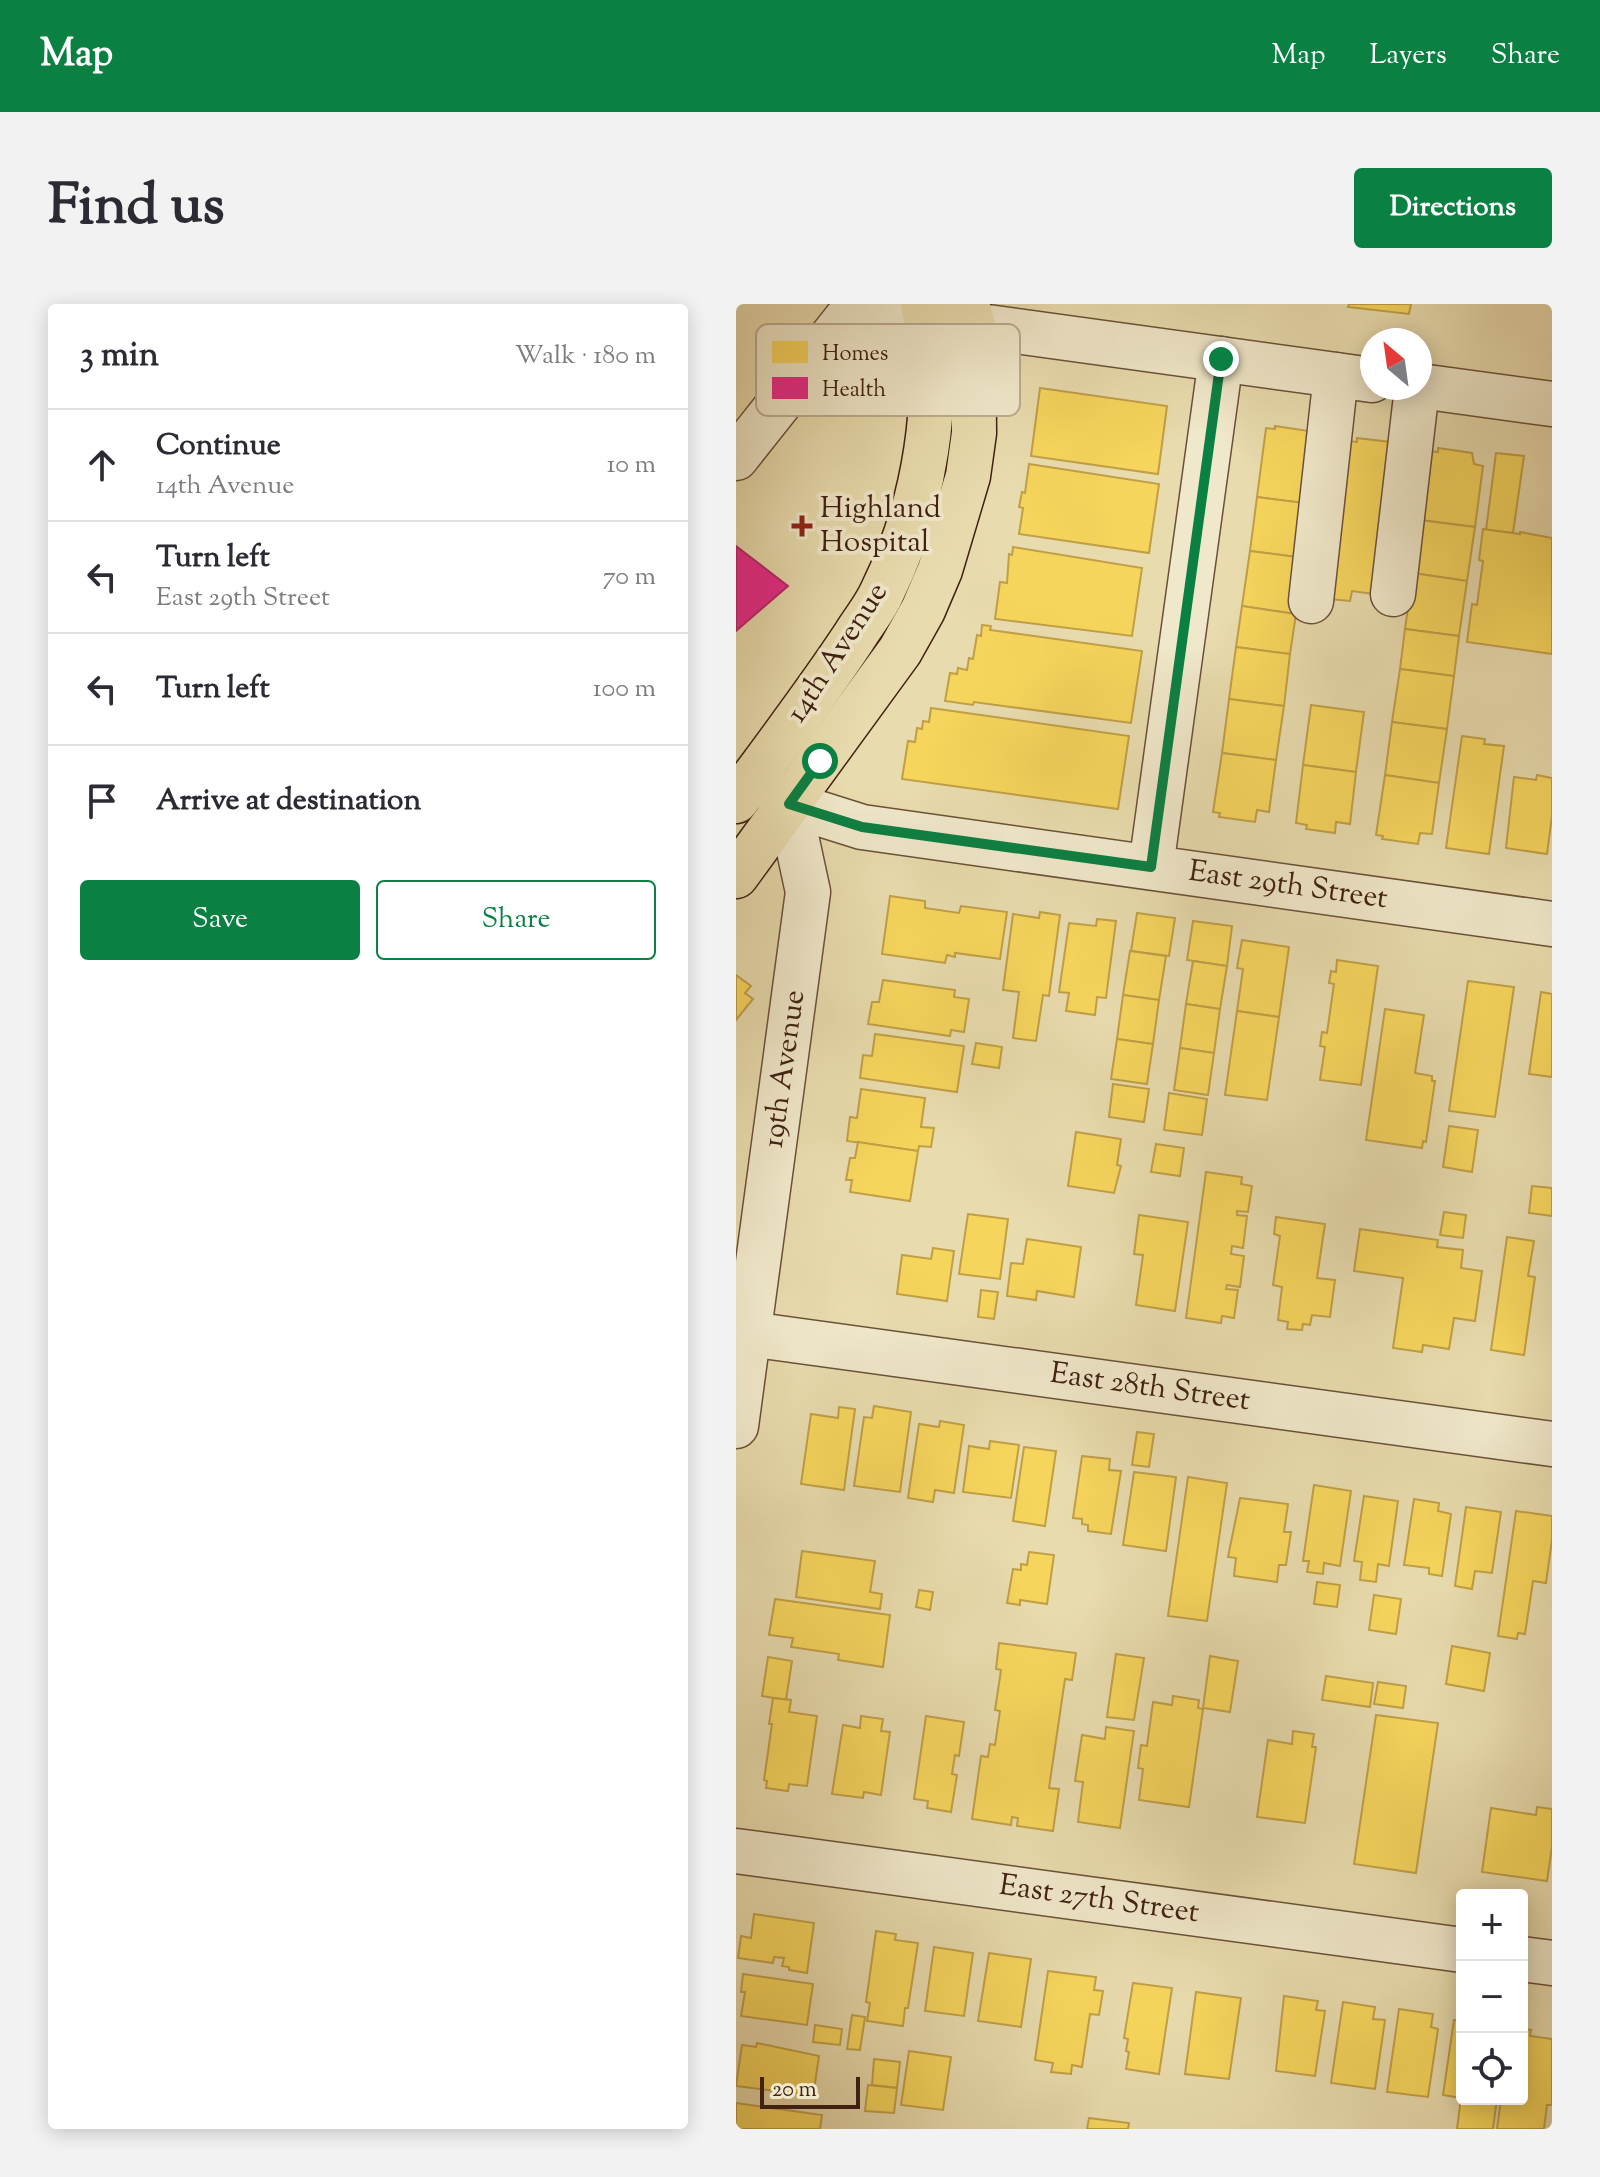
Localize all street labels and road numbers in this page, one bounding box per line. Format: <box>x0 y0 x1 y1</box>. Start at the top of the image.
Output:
street label: 14th Avenue <box>777 574 899 732</box>
street label: East 29th Street <box>1186 851 1390 921</box>
street label: 19th Avenue <box>753 987 817 1151</box>
street label: East 28th Street <box>1047 1353 1253 1423</box>
street label: East 27th Street <box>996 1865 1202 1935</box>

